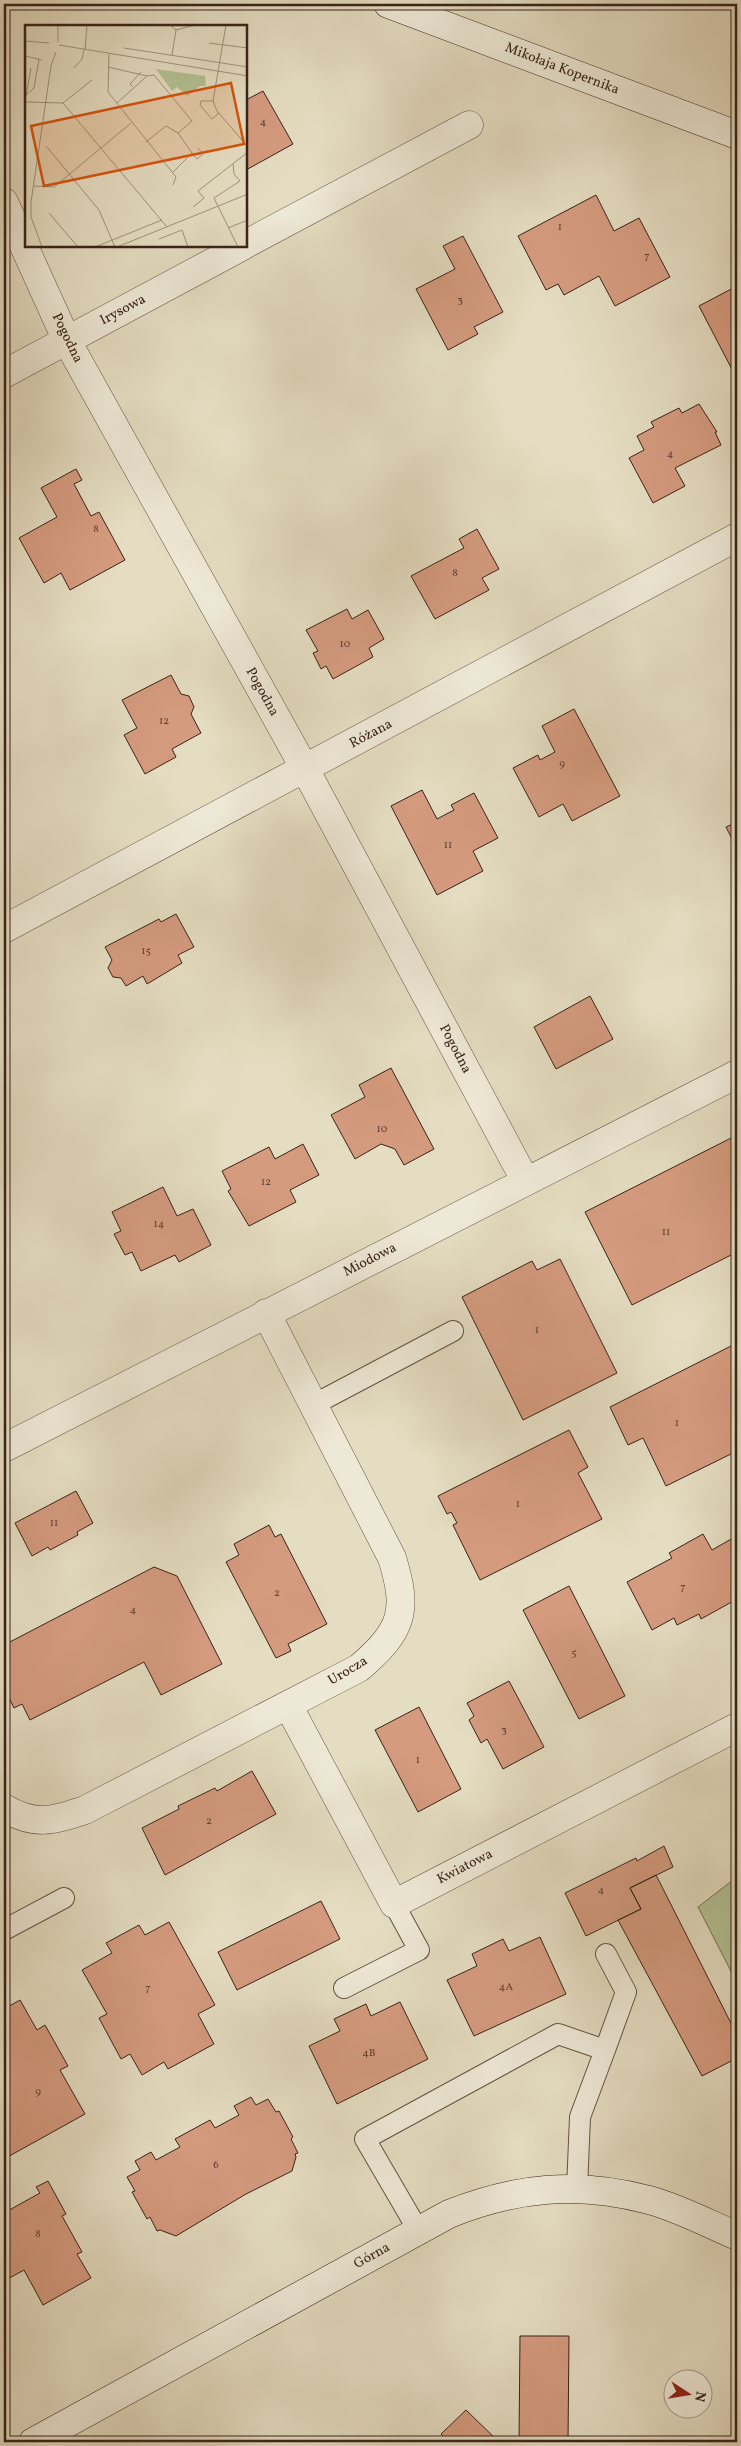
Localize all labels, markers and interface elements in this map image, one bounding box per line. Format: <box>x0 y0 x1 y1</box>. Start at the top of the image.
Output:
inset map <box>25 25 248 248</box>
street label: Mikołaja Kopernika <box>502 38 622 100</box>
house number: 4 <box>260 115 267 130</box>
house number: 1 <box>558 220 562 235</box>
house number: 7 <box>644 249 650 264</box>
street label: Irysowa <box>97 290 149 330</box>
house number: 3 <box>457 293 463 308</box>
street label: Pogodna <box>47 310 87 366</box>
house number: 4 <box>667 447 674 462</box>
house number: 8 <box>93 522 99 537</box>
house number: 8 <box>452 566 458 581</box>
house number: 10 <box>340 637 351 652</box>
street label: Pogodna <box>241 664 283 720</box>
house number: 12 <box>159 714 169 729</box>
street label: Różana <box>346 715 396 753</box>
house number: 9 <box>559 757 565 772</box>
house number: 11 <box>444 838 452 853</box>
house number: 15 <box>141 944 151 959</box>
street label: Pogodna <box>434 1021 476 1077</box>
house number: 10 <box>377 1122 388 1137</box>
house number: 12 <box>261 1175 271 1190</box>
house number: 14 <box>154 1217 165 1232</box>
house number: 11 <box>662 1225 670 1240</box>
street label: Miodowa <box>340 1238 400 1282</box>
house number: 1 <box>535 1323 539 1338</box>
house number: 1 <box>675 1416 679 1431</box>
house number: 1 <box>516 1497 520 1512</box>
house number: 11 <box>50 1516 58 1531</box>
house number: 7 <box>680 1580 686 1595</box>
house number: 2 <box>274 1586 280 1601</box>
house number: 4 <box>130 1603 137 1618</box>
house number: 5 <box>571 1646 577 1661</box>
street label: Urocza <box>325 1652 371 1690</box>
house number: 3 <box>501 1723 507 1738</box>
house number: 1 <box>416 1753 420 1768</box>
house number: 2 <box>206 1814 212 1829</box>
street label: Kwiatowa <box>434 1845 496 1889</box>
house number: 4 <box>598 1883 605 1898</box>
house number: 4A <box>499 1980 513 1995</box>
house number: 7 <box>145 1981 151 1996</box>
house number: 4B <box>362 2046 376 2061</box>
house number: 9 <box>35 2085 41 2100</box>
house number: 6 <box>213 2158 219 2173</box>
house number: 8 <box>35 2227 41 2242</box>
street label: Górna <box>350 2238 394 2274</box>
north arrow <box>664 2368 714 2418</box>
text: N <box>689 2389 710 2403</box>

